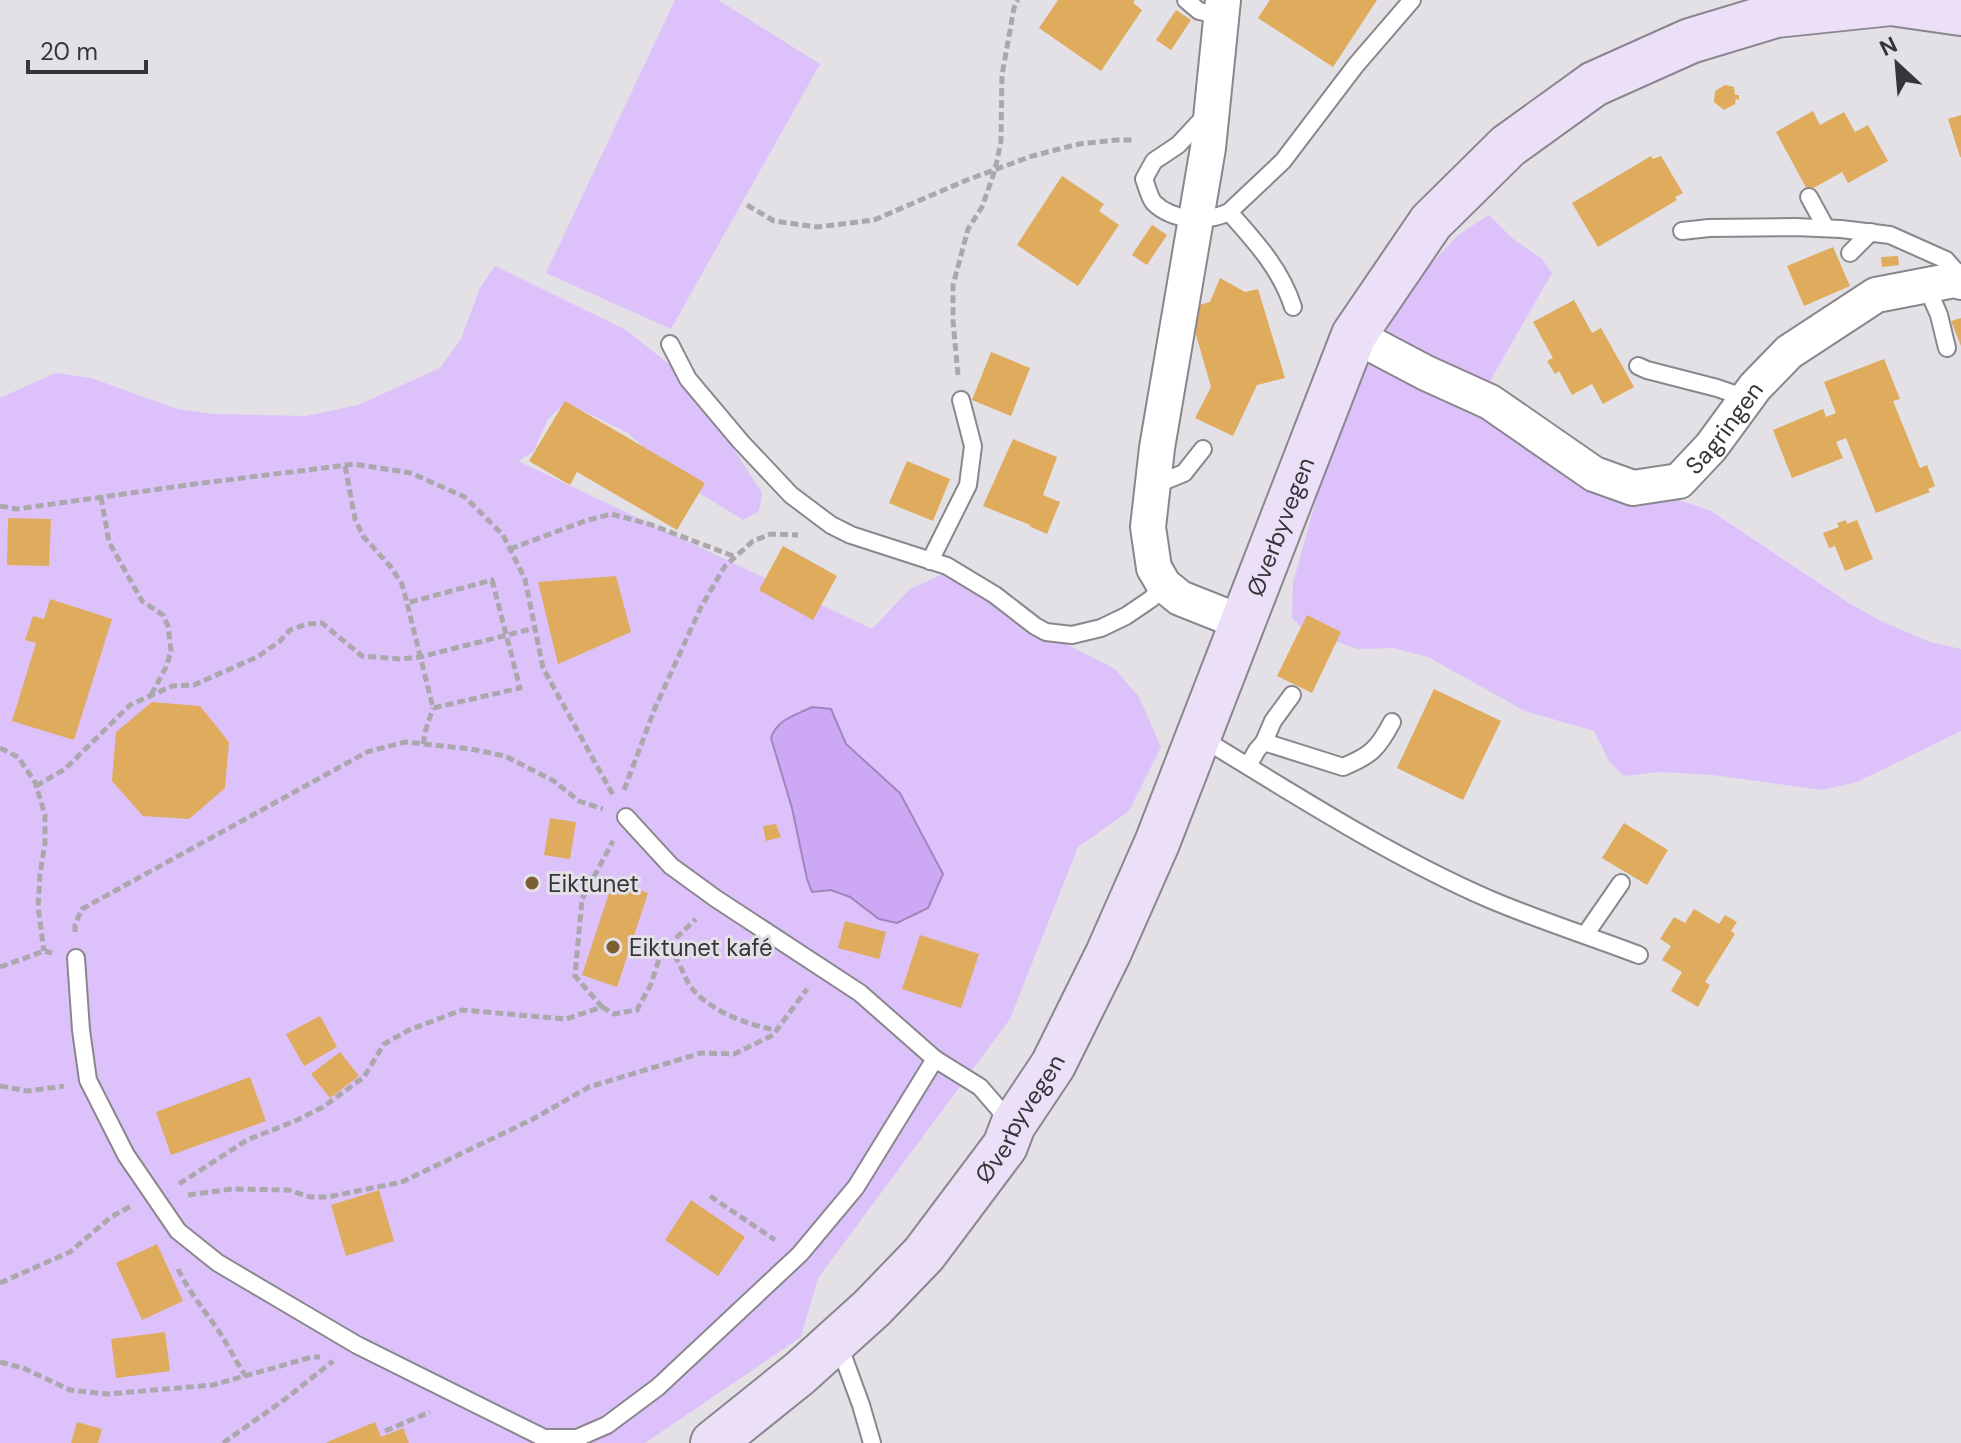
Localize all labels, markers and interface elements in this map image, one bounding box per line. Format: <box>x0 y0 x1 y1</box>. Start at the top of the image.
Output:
scale bar <box>28 24 146 74</box>
north arrow <box>1857 24 1937 104</box>
text: N <box>1875 30 1902 63</box>
text: 20 m <box>40 36 98 67</box>
street label: Sagringen <box>1678 375 1769 480</box>
street label: Øverbyvegen <box>1239 452 1321 600</box>
place label: Eiktunet <box>548 868 639 899</box>
marker: Eiktunet <box>523 874 541 892</box>
place label: Eiktunet kafé <box>629 932 773 963</box>
marker: Eiktunet kafé <box>604 938 622 956</box>
street label: Øverbyvegen <box>967 1049 1071 1189</box>

